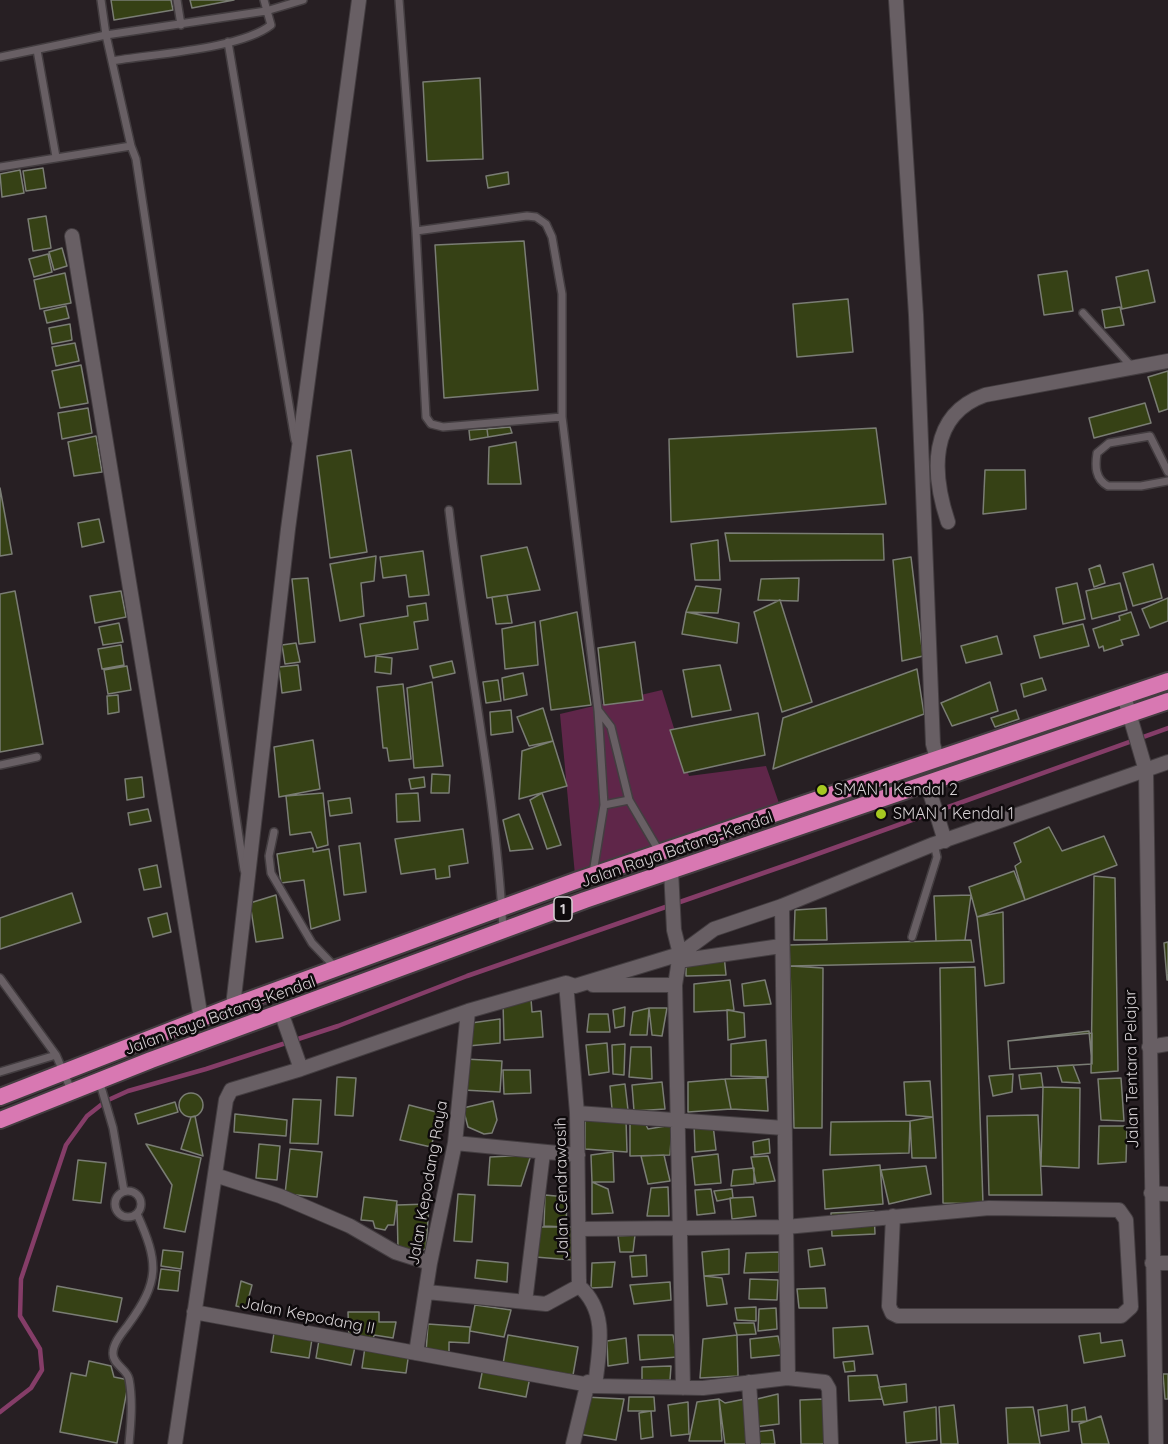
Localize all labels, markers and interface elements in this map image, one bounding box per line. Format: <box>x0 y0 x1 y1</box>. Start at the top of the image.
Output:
place label: SMAN 1 Kendal 2 <box>834 780 958 800</box>
marker: SMAN 1 Kendal 2 <box>815 783 829 797</box>
place label: SMAN 1 Kendal 1 <box>893 804 1014 824</box>
marker: SMAN 1 Kendal 1 <box>874 807 888 821</box>
street label: Jalan Raya Batang-Kendal <box>578 808 776 892</box>
road number: 1 <box>554 897 572 921</box>
street label: Jalan Raya Batang-Kendal <box>122 972 318 1060</box>
street label: Jalan Tentara Pelajar <box>1121 989 1143 1149</box>
street label: Jalan Kepodang Raya <box>404 1099 452 1267</box>
street label: Jalan Cendrawasih <box>551 1117 573 1259</box>
street label: Jalan Kepodang II <box>240 1294 376 1338</box>

